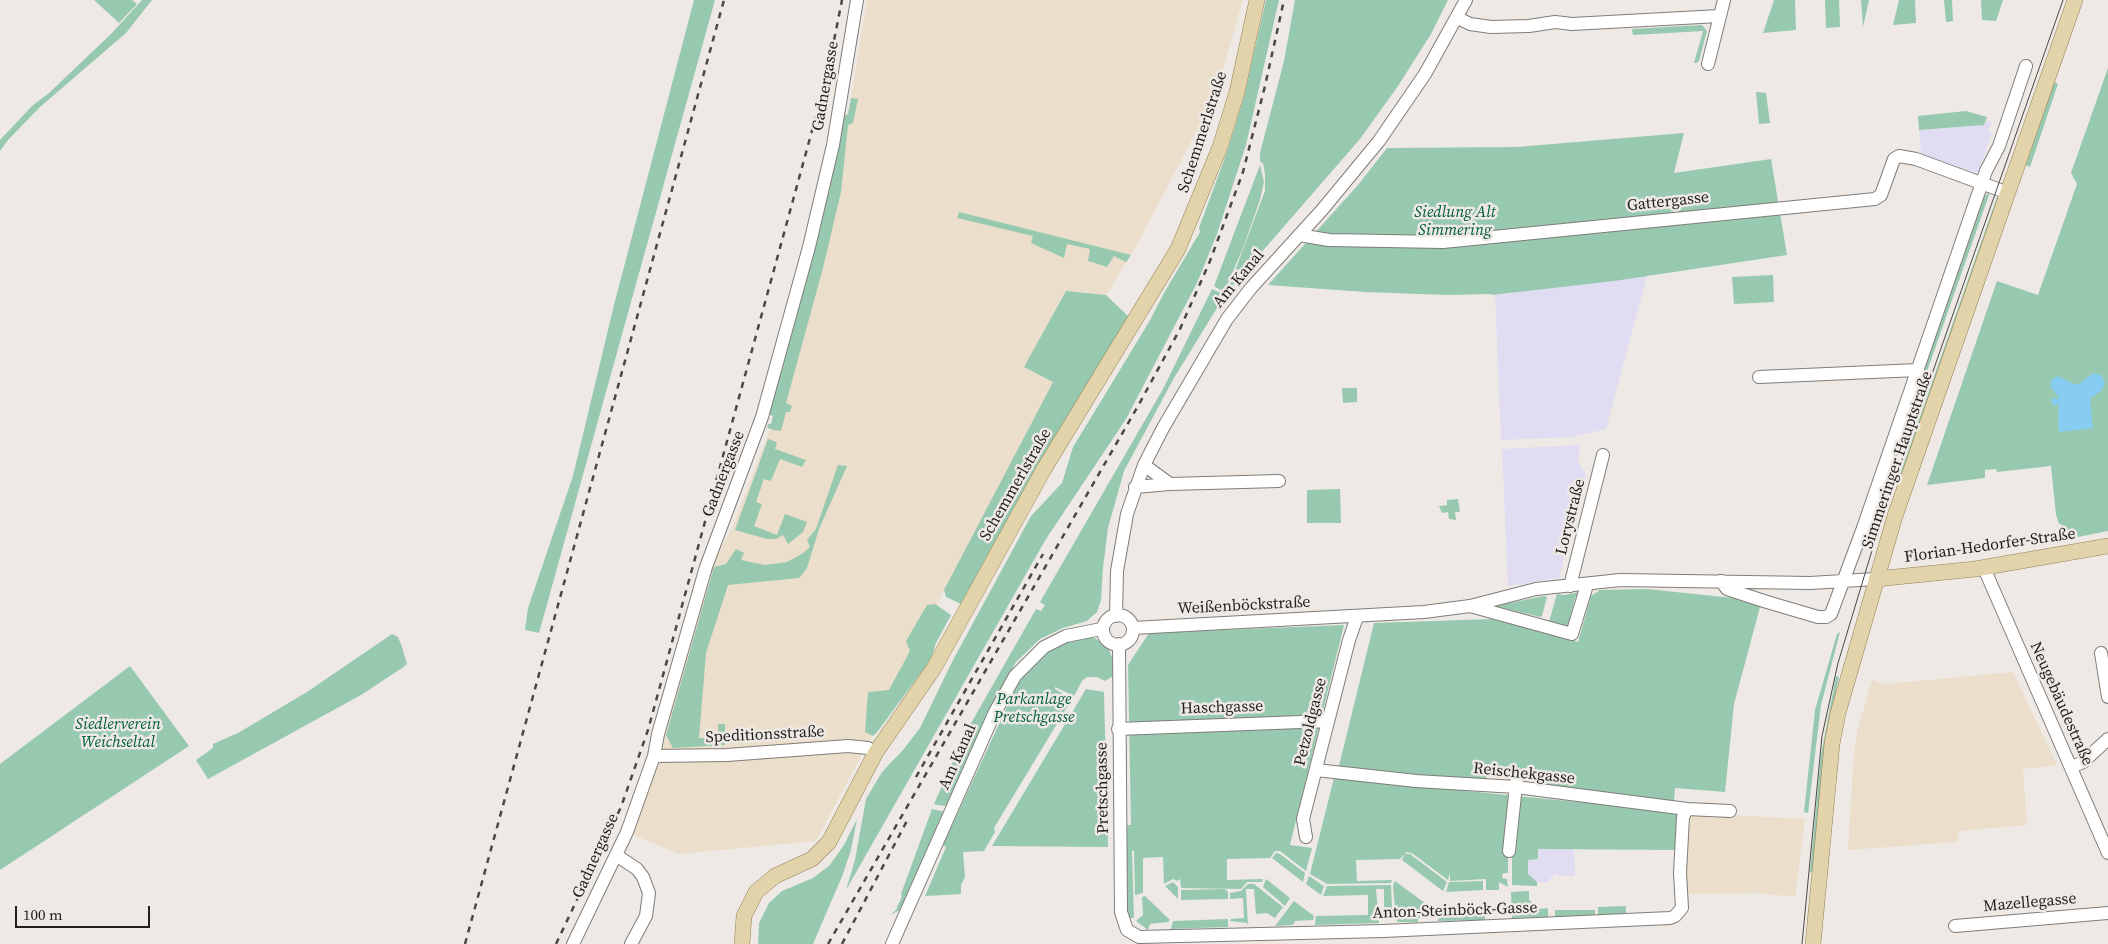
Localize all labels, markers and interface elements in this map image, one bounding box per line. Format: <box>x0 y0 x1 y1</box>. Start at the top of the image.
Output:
street label: Gadnergasse <box>809 40 843 132</box>
street label: Schemmerlstraße <box>1174 69 1232 195</box>
street label: Gattergasse <box>1626 188 1710 216</box>
park label: Siedlung Alt Simmering <box>1414 203 1496 241</box>
street label: Am Kanal <box>1209 246 1269 312</box>
street label: Simmeringer Hauptstraße <box>1859 369 1937 551</box>
street label: Schemmerlstraße <box>976 425 1056 545</box>
street label: Gadnergasse <box>699 428 749 520</box>
street label: Lorystraße <box>1552 477 1590 557</box>
street label: Florian-Hedorfer-Straße <box>1903 524 2077 568</box>
street label: Weißenböckstraße <box>1177 593 1311 619</box>
street label: Neugebäudestraße <box>2025 639 2097 769</box>
street label: Petzoldgasse <box>1291 676 1331 768</box>
park label: Parkanlage Pretschgasse <box>993 690 1075 728</box>
street label: Haschgasse <box>1180 697 1264 719</box>
park label: Siedlerverein Weichseltal <box>75 715 161 753</box>
street label: Am Kanal <box>935 721 981 793</box>
street label: Speditionsstraße <box>705 722 825 748</box>
street label: Pretschgasse <box>1093 742 1113 834</box>
street label: Reischekgasse <box>1472 759 1576 789</box>
street label: Gadnergasse <box>569 811 623 901</box>
street label: Mazellegasse <box>1983 889 2077 917</box>
scale bar <box>18 896 152 928</box>
street label: Anton-Steinböck-Gasse <box>1372 899 1538 923</box>
text: 100 m <box>23 904 63 925</box>

